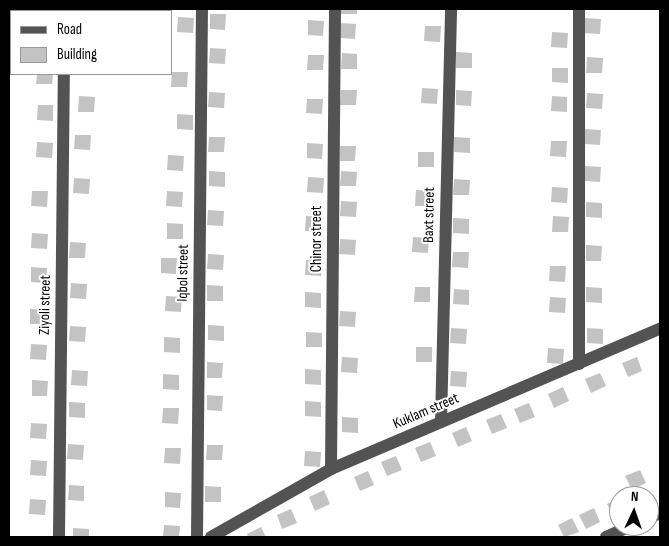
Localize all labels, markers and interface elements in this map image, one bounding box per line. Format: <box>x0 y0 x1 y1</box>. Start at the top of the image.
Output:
legend <box>10 10 172 75</box>
text: Road <box>57 20 82 39</box>
text: Building <box>57 45 97 64</box>
street label: Baxt street <box>420 187 438 243</box>
street label: Chinor street <box>308 206 326 272</box>
street label: Iqbol street <box>173 244 193 302</box>
street label: Ziyoli street <box>35 275 55 335</box>
street label: Kuklam street <box>390 389 462 433</box>
north arrow <box>609 486 659 536</box>
text: N <box>631 488 639 505</box>

